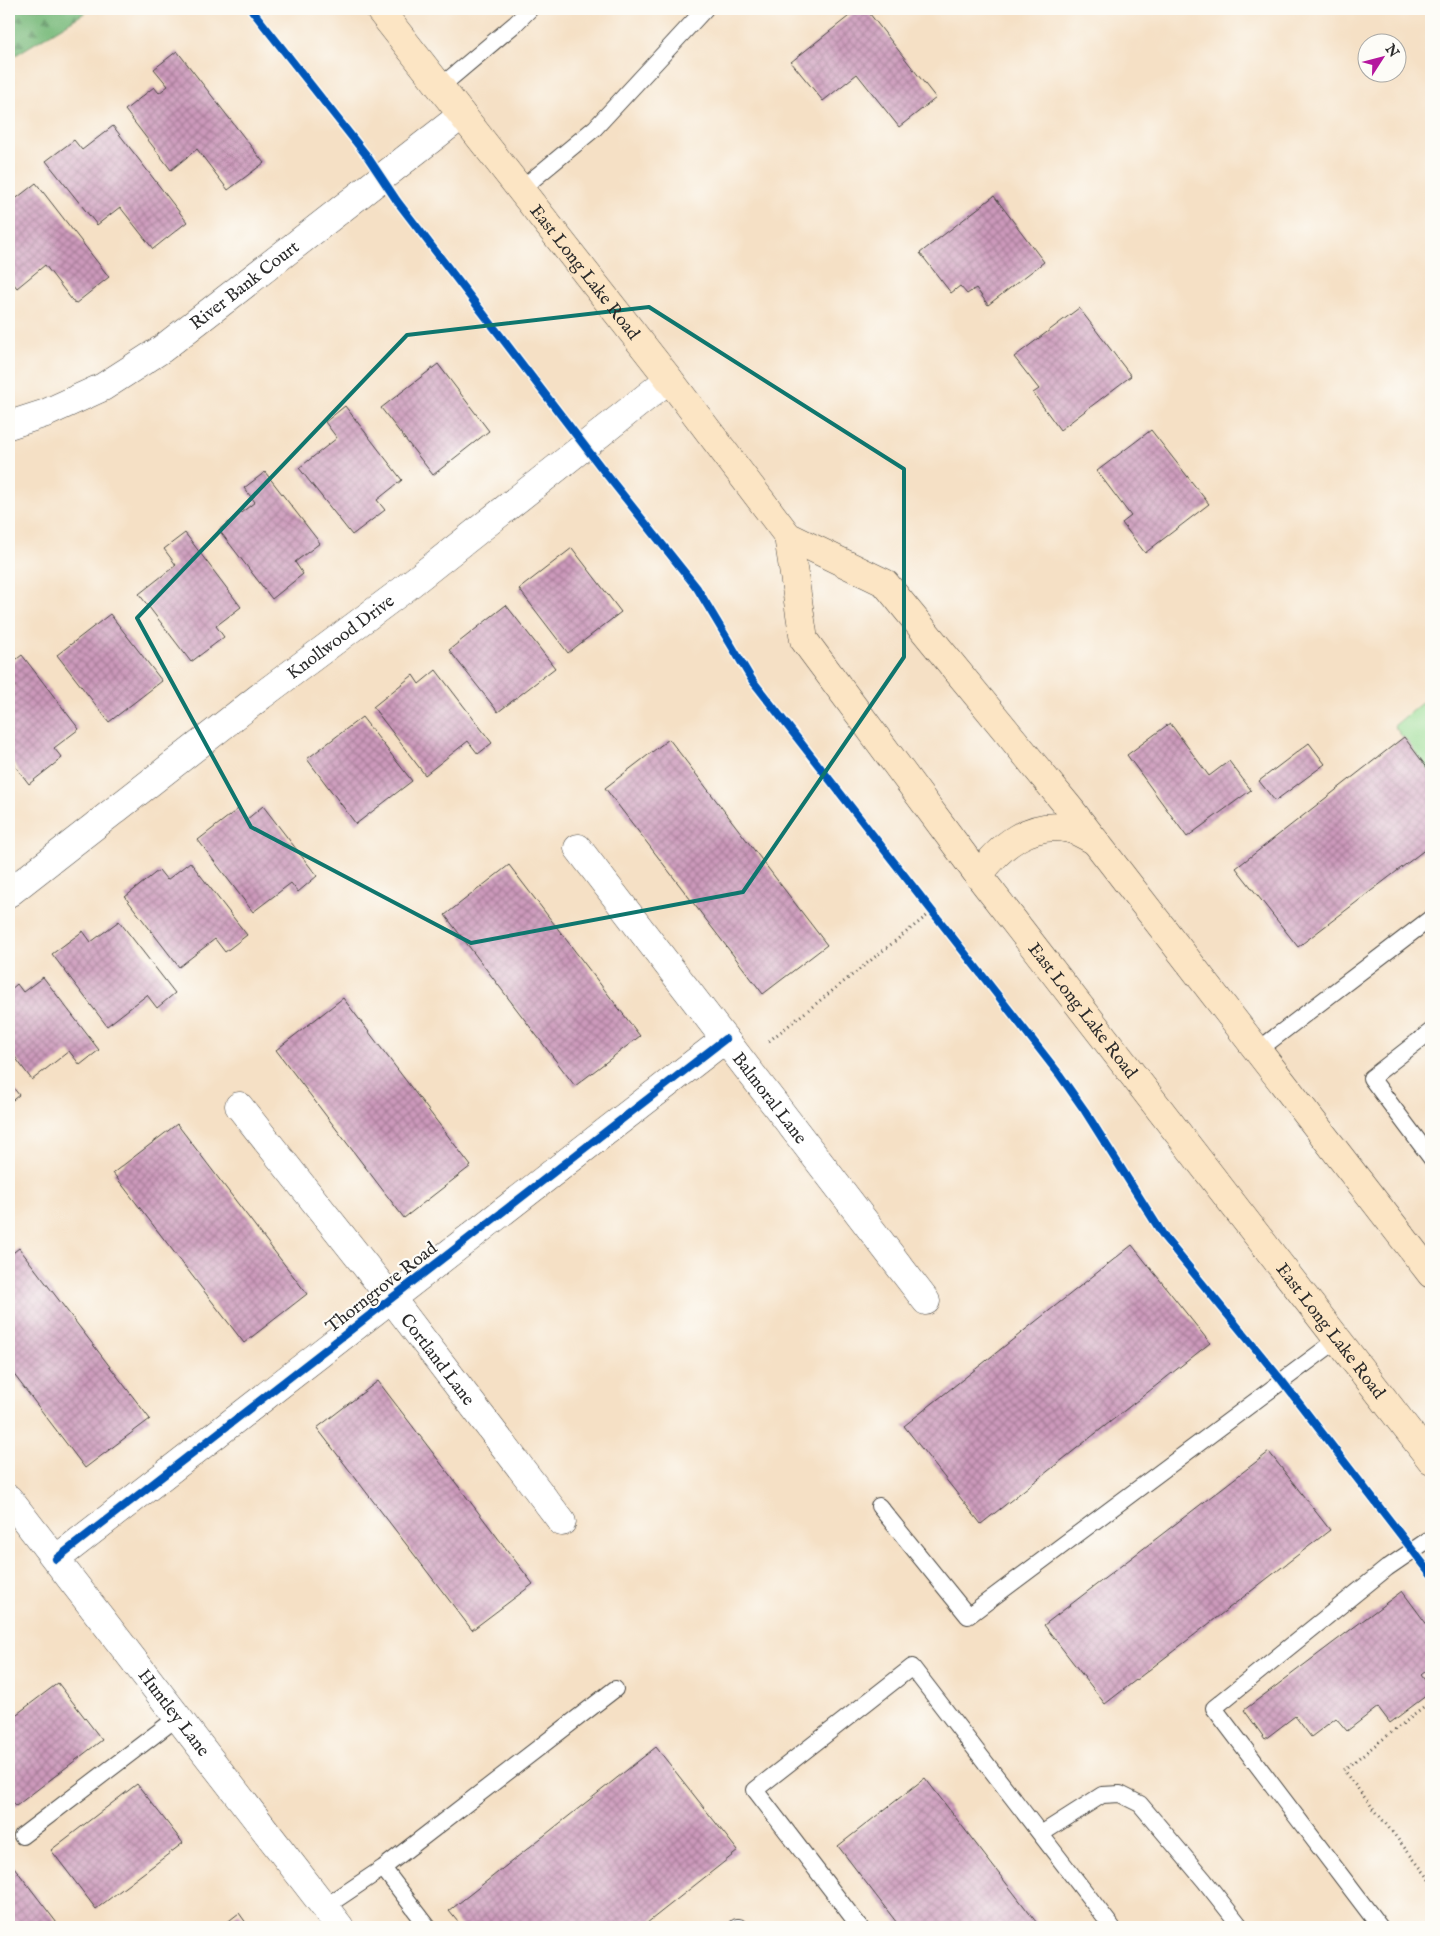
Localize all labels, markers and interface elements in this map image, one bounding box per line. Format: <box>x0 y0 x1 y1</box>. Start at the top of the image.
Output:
north arrow <box>1358 32 1408 82</box>
text: N <box>1380 40 1403 61</box>
street label: East Long Lake Road <box>524 201 644 345</box>
street label: River Bank Court <box>186 236 304 336</box>
street label: Knollwood Drive <box>283 590 400 686</box>
street label: East Long Lake Road <box>1022 939 1142 1084</box>
street label: Balmoral Lane <box>726 1048 811 1149</box>
street label: Thorngrove Road <box>322 1237 443 1339</box>
street label: East Long Lake Road <box>1270 1259 1390 1404</box>
street label: Cortland Lane <box>394 1310 479 1411</box>
street label: Huntley Lane <box>132 1665 214 1762</box>

